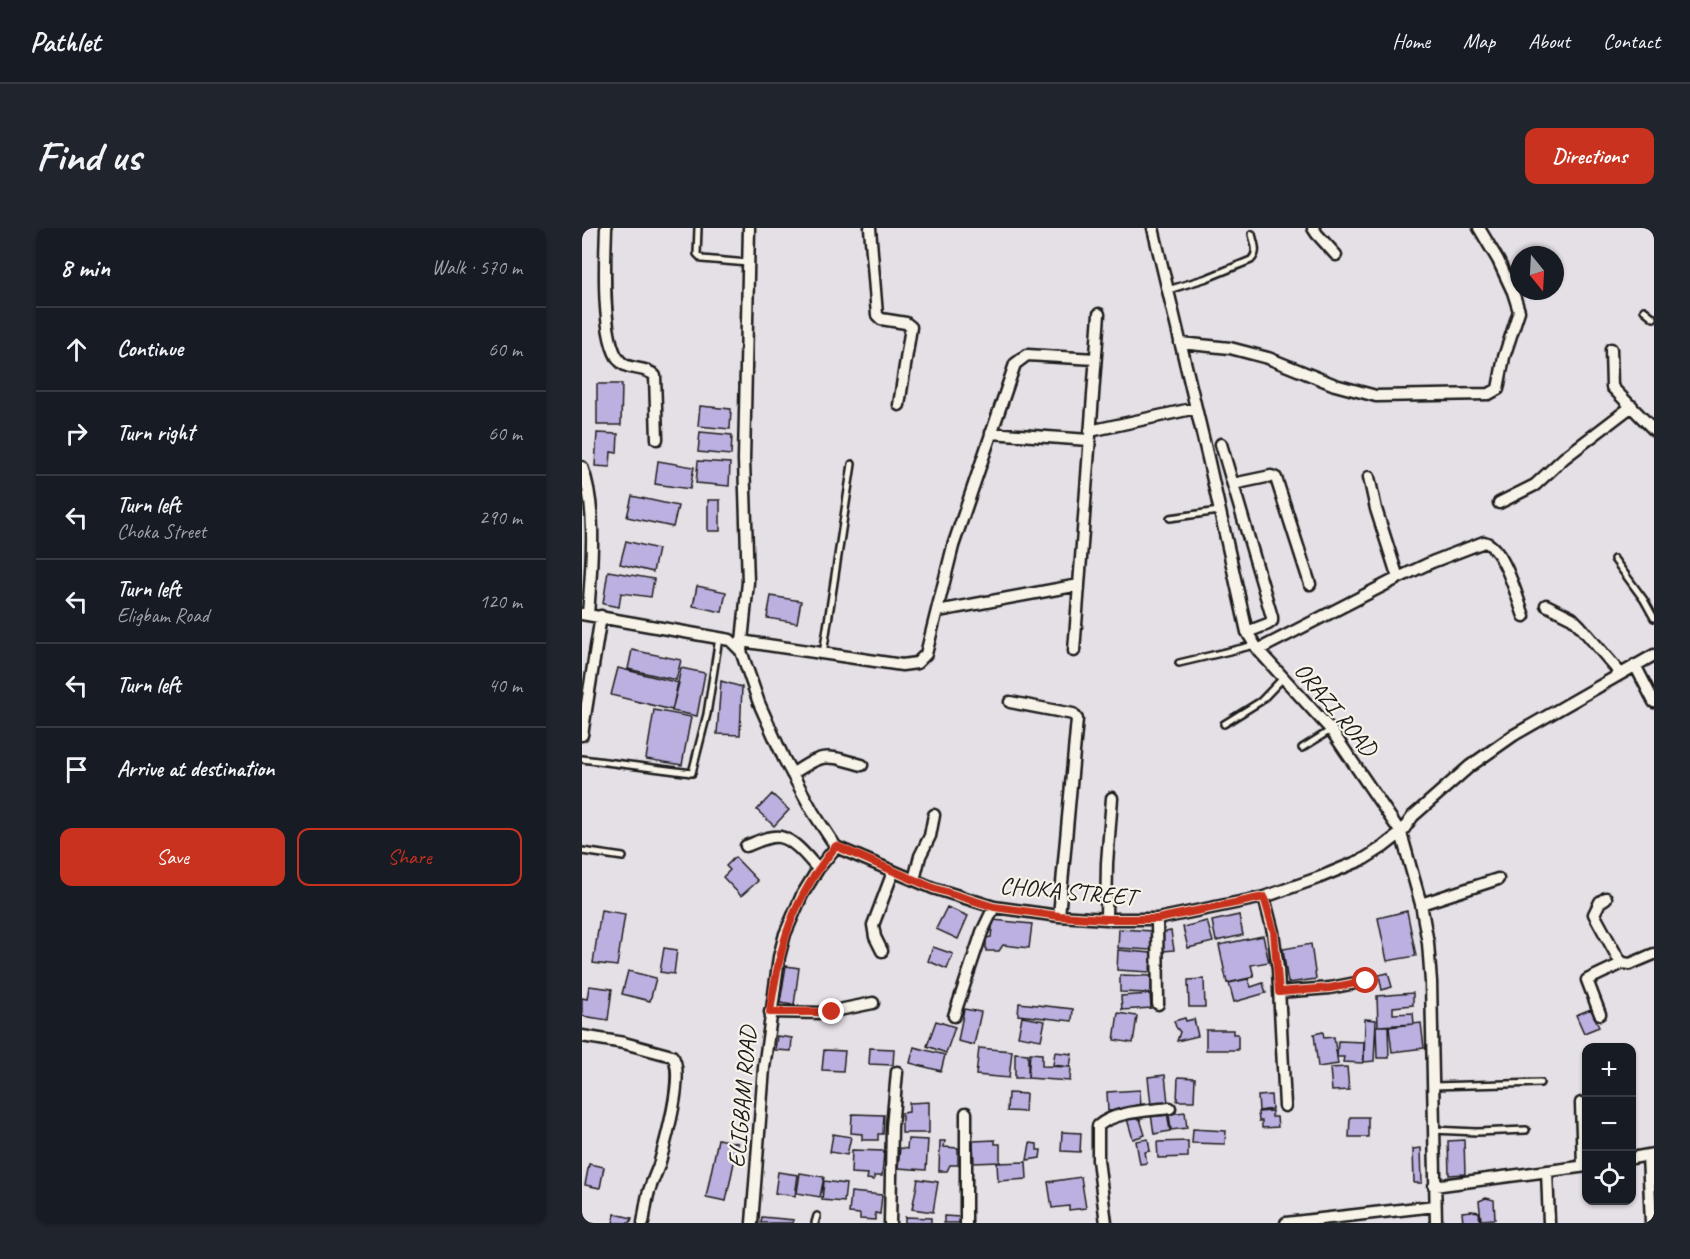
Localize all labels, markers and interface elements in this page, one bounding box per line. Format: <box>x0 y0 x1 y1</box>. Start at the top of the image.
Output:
text: Pathlet <box>30 24 100 59</box>
text: Home <box>1392 28 1430 54</box>
text: Map <box>1463 28 1495 54</box>
text: About <box>1528 28 1570 54</box>
text: Contact <box>1603 28 1660 54</box>
button: Directions <box>1525 128 1654 184</box>
text: Find us <box>36 130 141 183</box>
north arrow <box>1510 246 1564 300</box>
text: 8 min <box>60 251 110 284</box>
text: Walk · 570 m <box>432 255 522 280</box>
icon: ahead <box>60 333 93 366</box>
text: Continue <box>117 335 183 363</box>
text: 60 m <box>488 337 522 362</box>
icon: right <box>60 417 93 450</box>
text: Turn right <box>117 419 194 447</box>
text: 60 m <box>488 421 522 446</box>
text: Turn left <box>117 491 181 519</box>
icon: left <box>60 501 93 534</box>
text: 290 m <box>479 505 522 530</box>
text: Choka Street <box>117 519 206 544</box>
text: Turn left <box>117 575 181 603</box>
icon: left <box>60 585 93 618</box>
text: 120 m <box>479 589 522 614</box>
text: Eligbam Road <box>117 603 209 628</box>
street label: ORAZI ROAD <box>1288 656 1385 764</box>
icon: left <box>60 669 93 702</box>
text: Turn left <box>117 671 181 699</box>
text: 40 m <box>488 673 522 698</box>
icon: arrive <box>60 753 93 786</box>
text: Arrive at destination <box>117 755 274 783</box>
button: Save <box>60 828 285 886</box>
button: Share <box>297 828 522 886</box>
street label: CHOKA STREET <box>999 870 1142 912</box>
route start <box>1352 967 1378 993</box>
route end <box>818 998 844 1024</box>
street label: ELIGBAM ROAD <box>721 1023 763 1169</box>
map controls <box>1582 1043 1636 1205</box>
button: + <box>1582 1043 1636 1097</box>
button: − <box>1582 1097 1636 1151</box>
button: locate <box>1582 1151 1636 1205</box>

